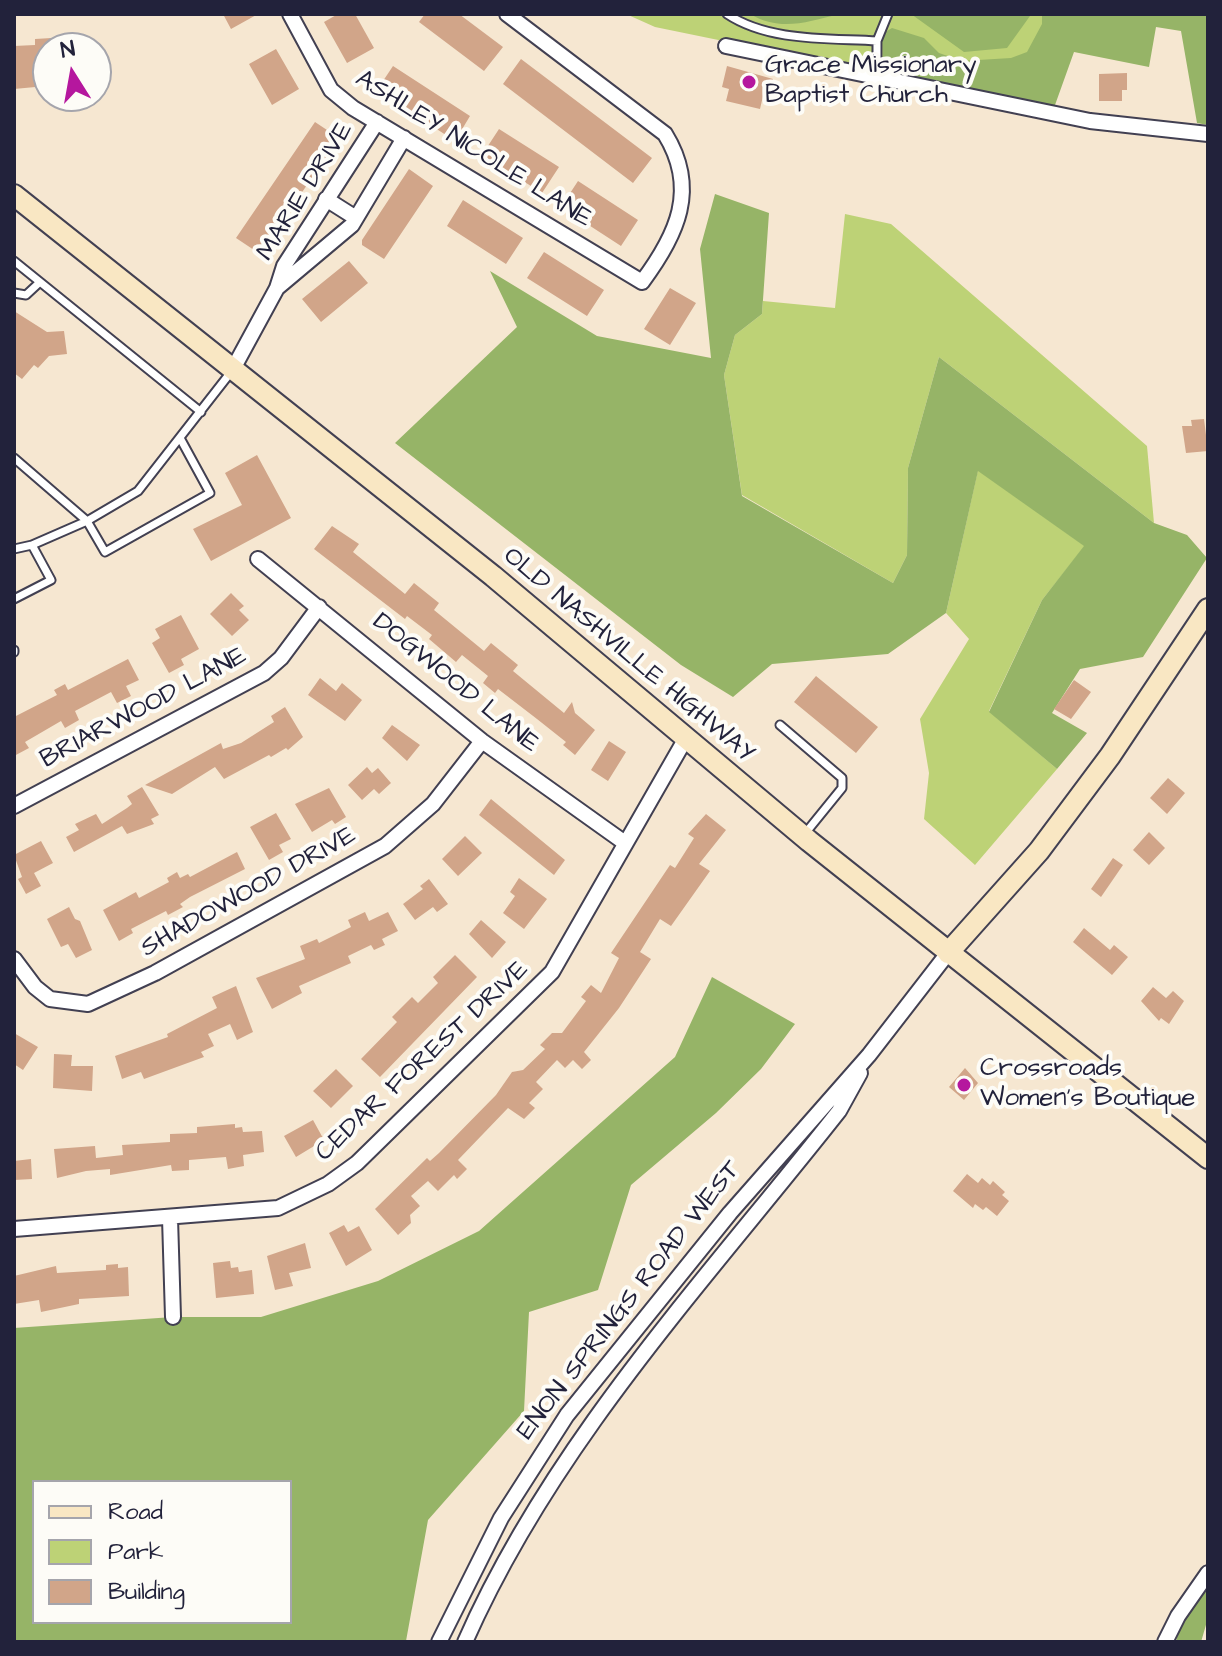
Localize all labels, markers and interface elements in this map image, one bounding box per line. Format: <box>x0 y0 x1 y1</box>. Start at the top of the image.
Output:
north arrow <box>32 32 112 112</box>
text: N <box>58 33 77 66</box>
place label: Grace Missionary Baptist Church <box>765 51 976 112</box>
street label: ASHLEY NICOLE LANE <box>349 64 597 236</box>
marker: Grace Missionary Baptist Church <box>740 73 758 91</box>
street label: MARIE DRIVE <box>251 117 361 267</box>
street label: OLD NASHVILLE HIGHWAY <box>496 542 760 770</box>
street label: DOGWOOD LANE <box>365 607 545 761</box>
street label: BRIARWOOD LANE <box>36 641 252 777</box>
street label: SHADOWOOD DRIVE <box>136 821 362 965</box>
street label: CEDAR FOREST DRIVE <box>310 955 536 1169</box>
place label: Crossroads Women's Boutique <box>980 1054 1195 1116</box>
marker: Crossroads Women's Boutique <box>955 1076 973 1094</box>
street label: ENON SPRINGS ROAD WEST <box>511 1155 749 1447</box>
legend <box>32 1480 292 1624</box>
text: Road <box>108 1495 163 1529</box>
text: Park <box>108 1535 164 1569</box>
text: Building <box>108 1575 185 1609</box>

